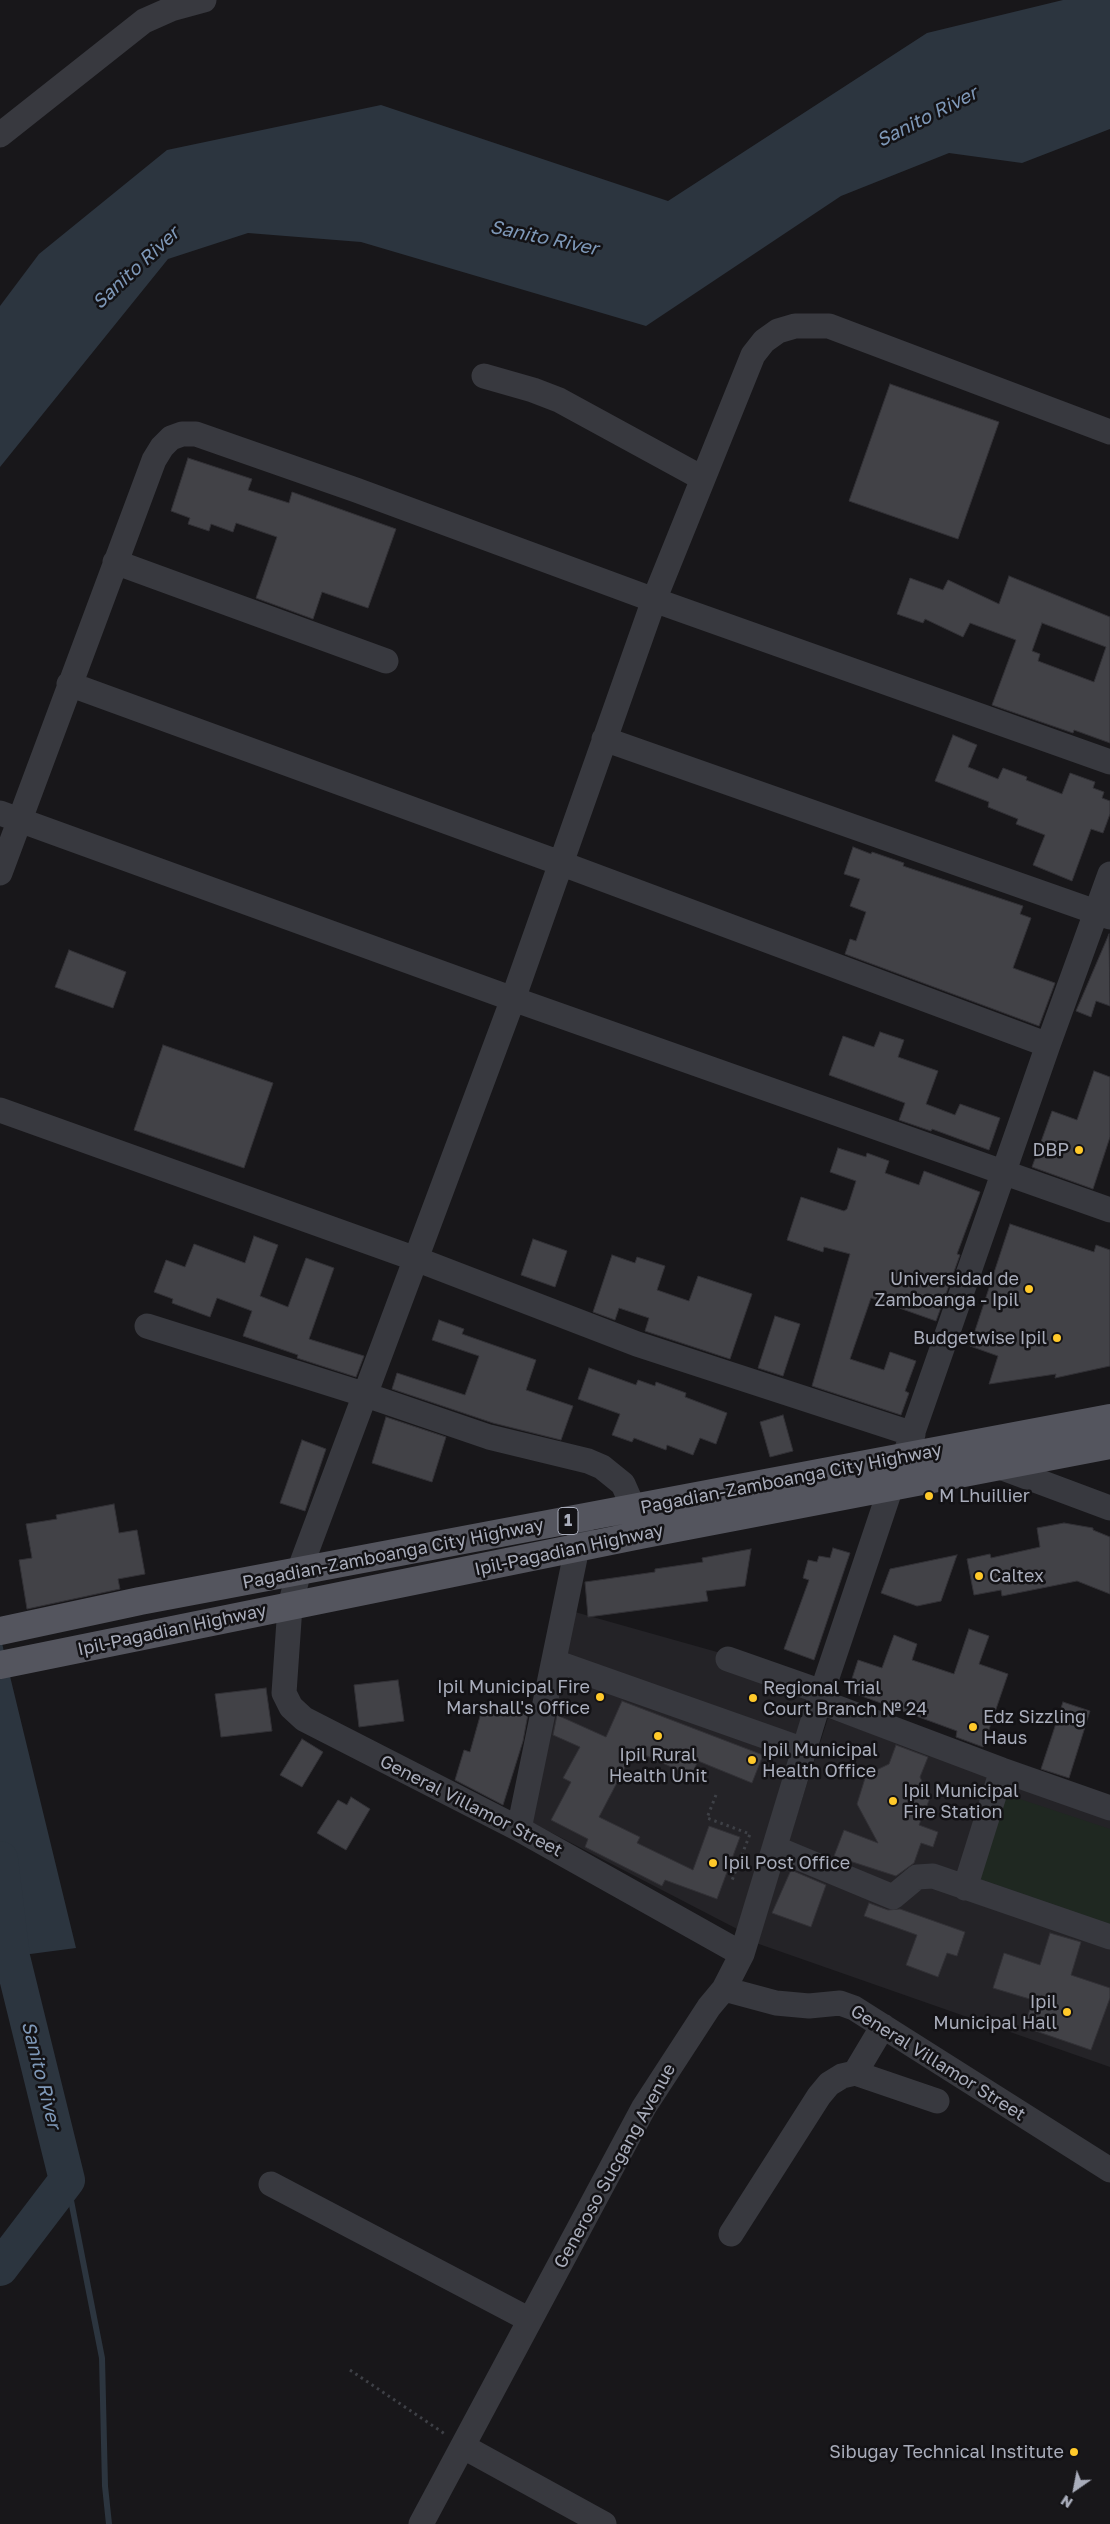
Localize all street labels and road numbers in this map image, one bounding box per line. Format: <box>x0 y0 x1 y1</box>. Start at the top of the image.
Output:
street label: Pagadian-Zamboanga City Highway <box>638 1439 944 1519</box>
road number: 1 <box>558 1508 578 1534</box>
street label: Pagadian-Zamboanga City Highway <box>240 1514 546 1594</box>
street label: Ipil-Pagadian Highway <box>473 1519 665 1581</box>
street label: Ipil-Pagadian Highway <box>76 1599 268 1661</box>
street label: General Villamor Street <box>376 1751 566 1861</box>
street label: General Villamor Street <box>847 2000 1029 2126</box>
street label: Generoso Sucgang Avenue <box>550 2060 680 2272</box>

